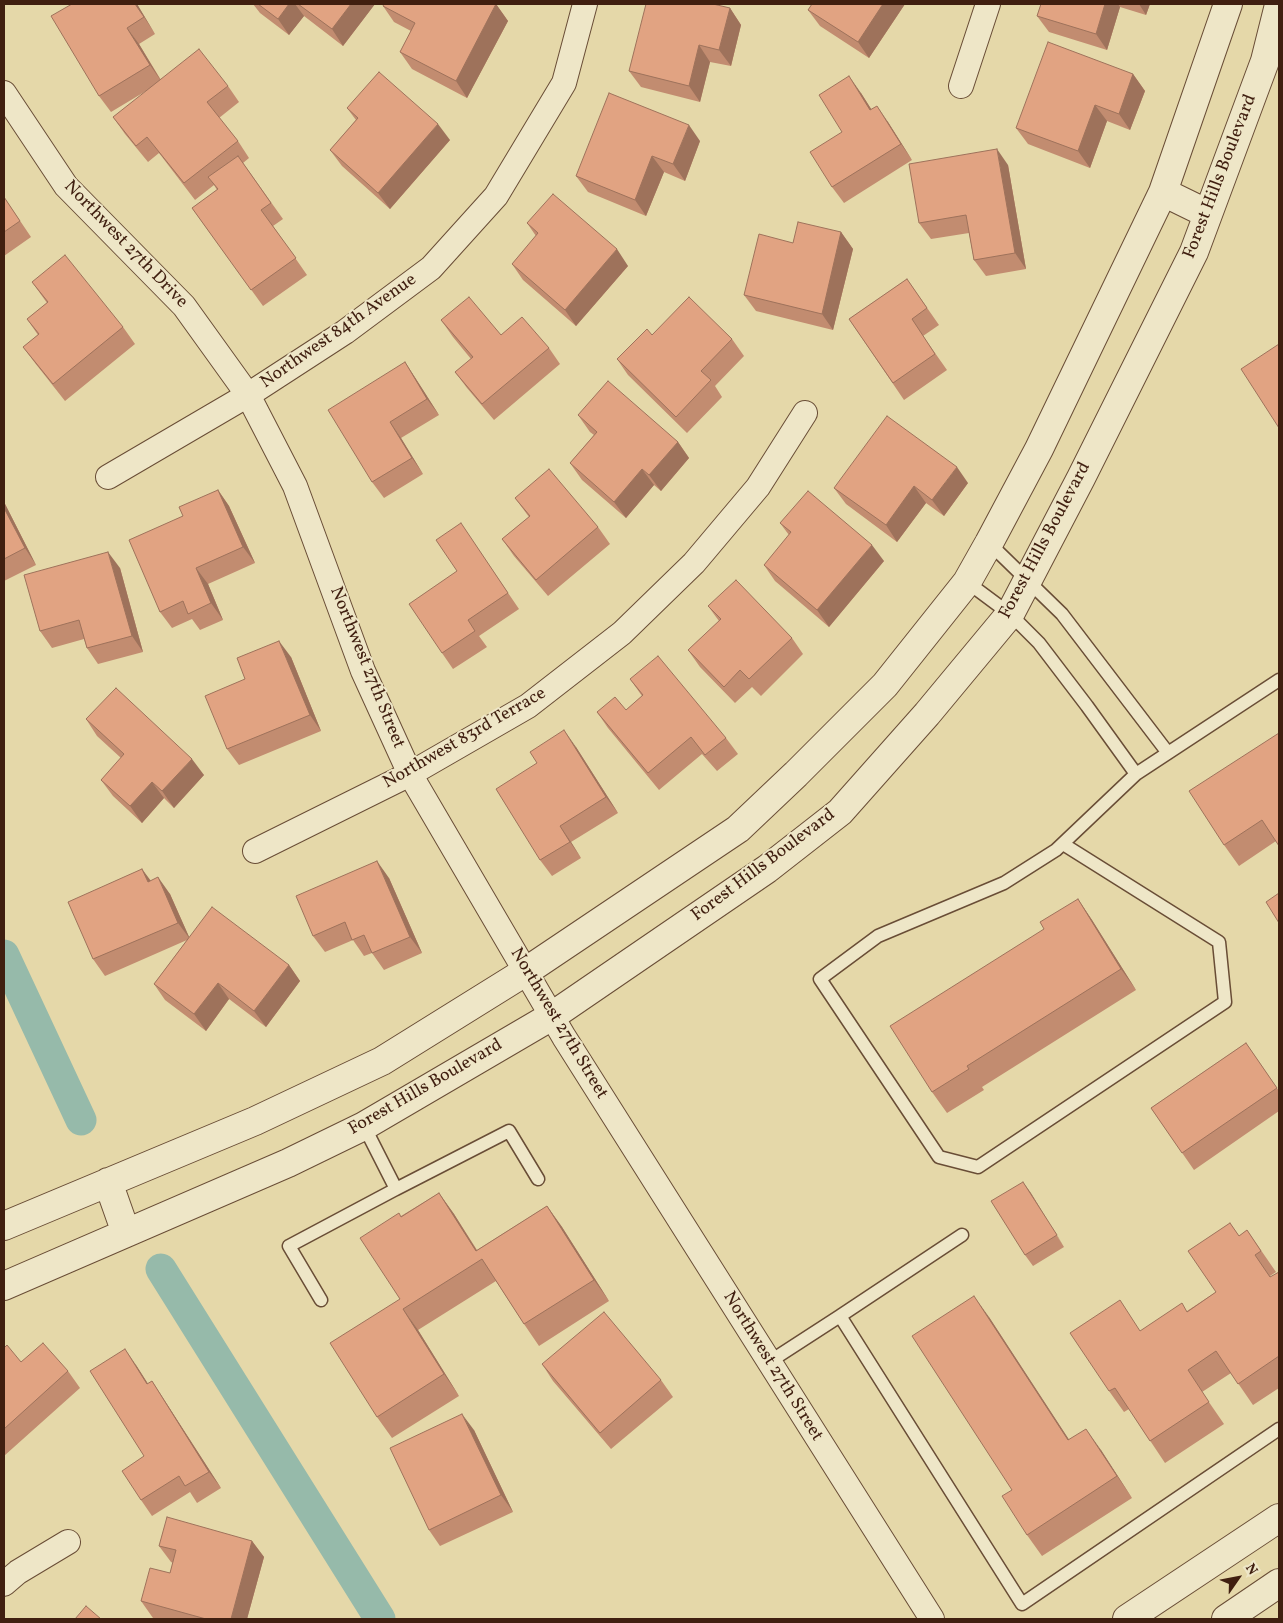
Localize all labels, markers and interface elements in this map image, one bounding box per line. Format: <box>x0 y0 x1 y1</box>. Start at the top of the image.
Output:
street label: Forest Hills Boulevard <box>1180 92 1262 262</box>
street label: Northwest 27th Drive <box>58 177 192 313</box>
street label: Northwest 84th Avenue <box>257 270 421 394</box>
street label: Forest Hills Boulevard <box>996 459 1096 623</box>
street label: Northwest 27th Street <box>324 584 408 752</box>
street label: Northwest 83rd Terrace <box>380 683 550 795</box>
street label: Forest Hills Boulevard <box>688 805 840 927</box>
street label: Northwest 27th Street <box>504 945 612 1103</box>
street label: Forest Hills Boulevard <box>345 1035 507 1141</box>
street label: Northwest 27th Street <box>717 1288 827 1446</box>
north arrow <box>1213 1553 1263 1603</box>
text: N <box>1240 1560 1262 1579</box>

